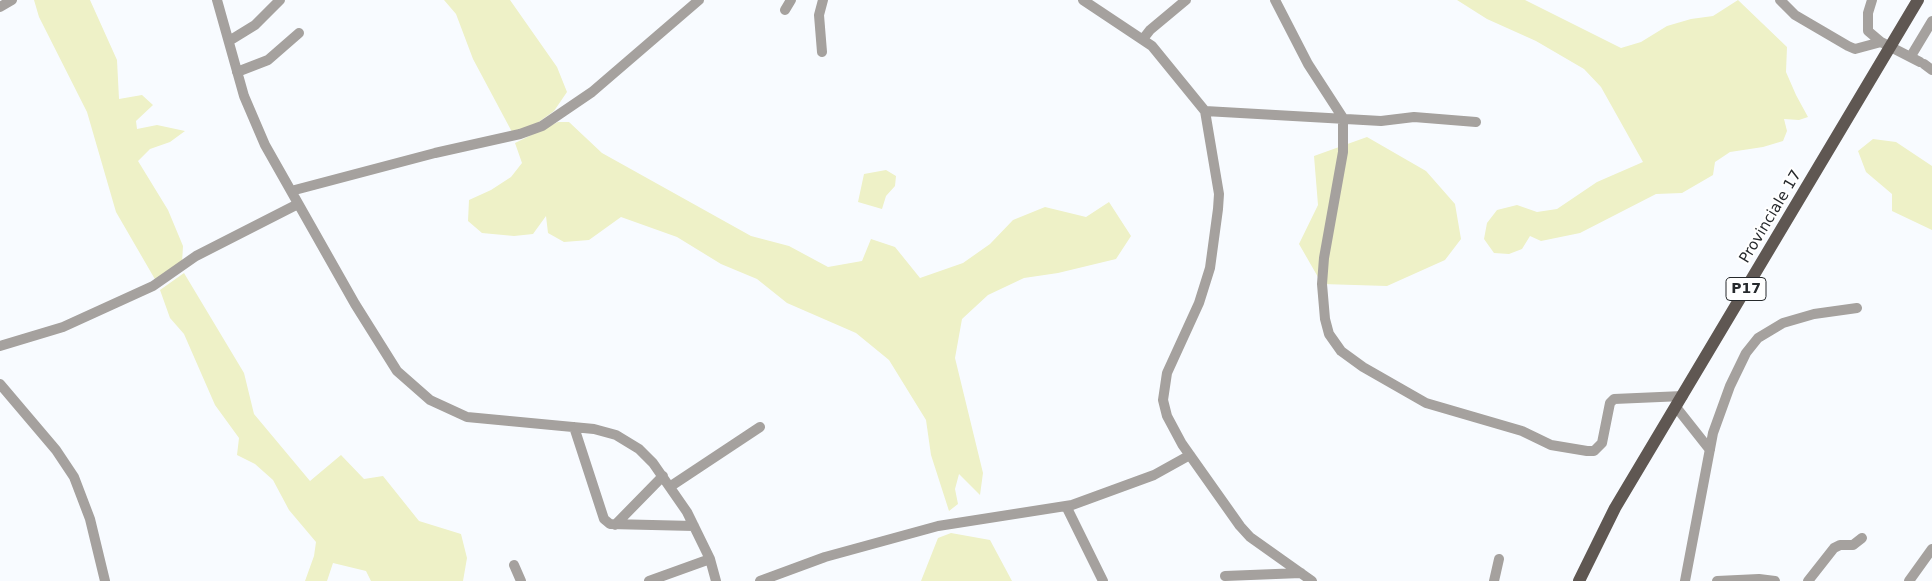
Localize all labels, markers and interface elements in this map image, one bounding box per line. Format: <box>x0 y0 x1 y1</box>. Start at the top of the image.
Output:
street label: Provinciale 17 <box>1736 167 1806 267</box>
road number: P17 <box>1726 278 1766 300</box>

